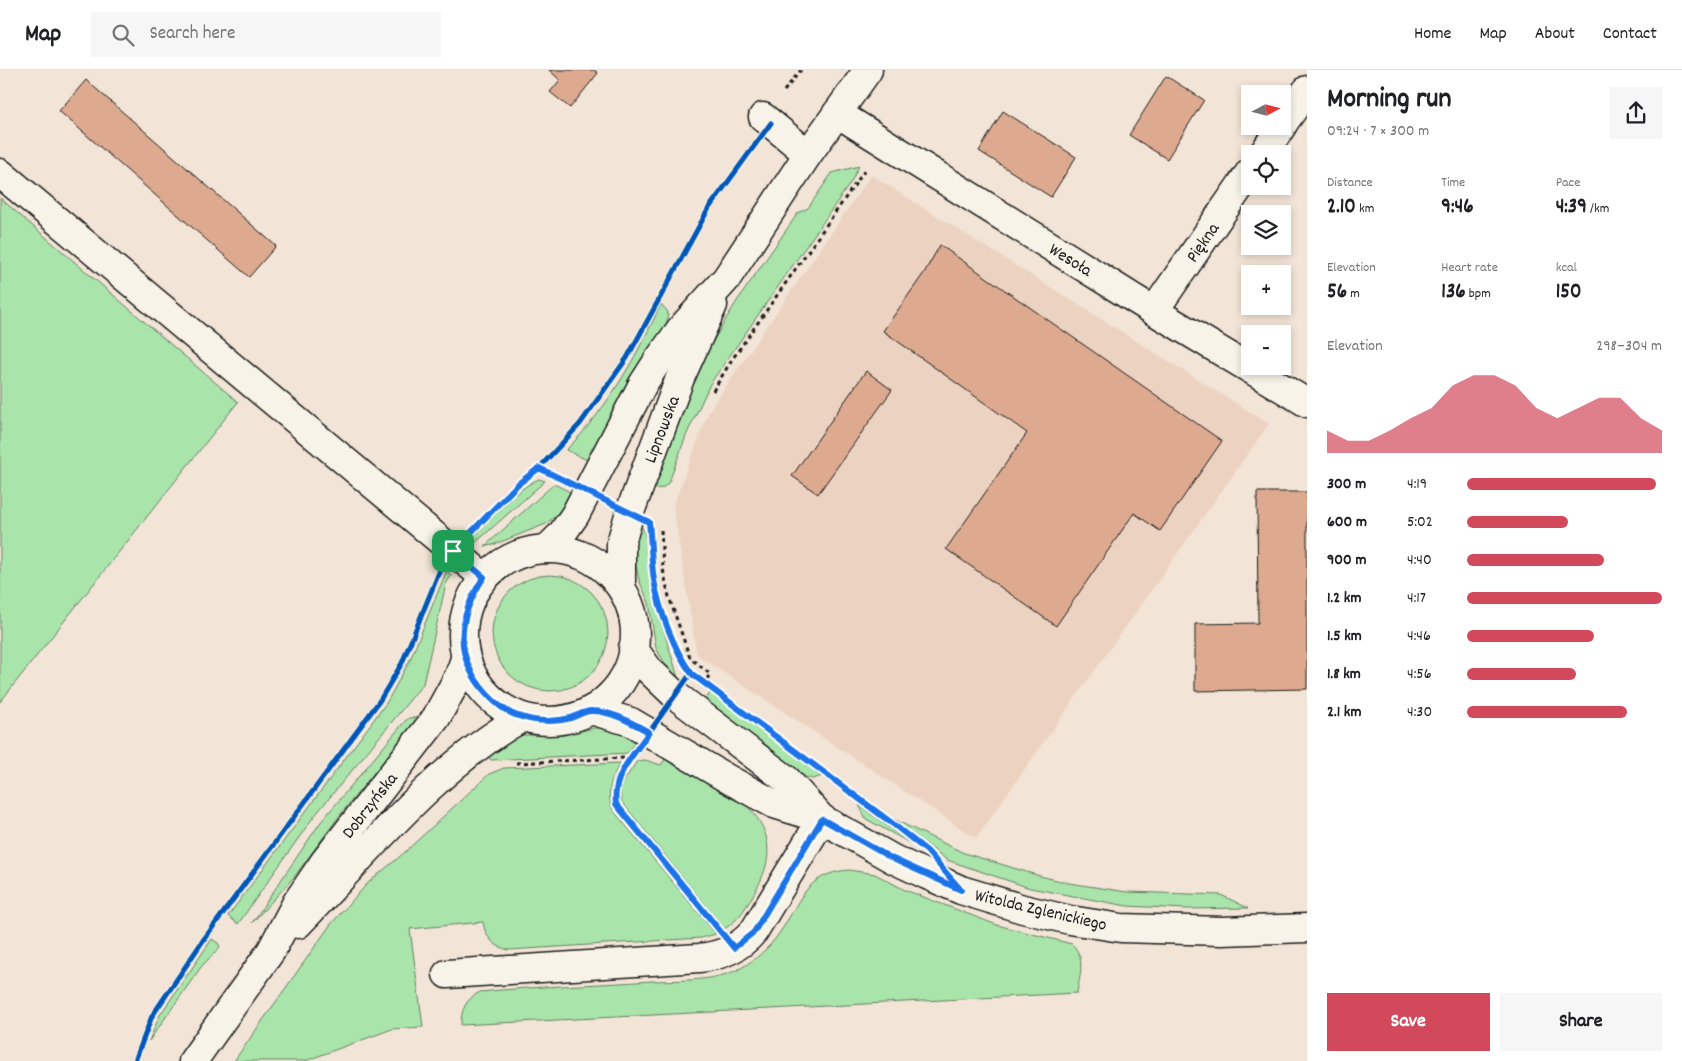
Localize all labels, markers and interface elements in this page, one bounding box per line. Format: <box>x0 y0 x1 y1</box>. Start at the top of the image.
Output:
search box <box>91 12 441 57</box>
text: Map <box>25 18 61 52</box>
icon: search <box>109 21 137 49</box>
text: Search here <box>149 21 235 48</box>
text: Home <box>1414 22 1451 47</box>
text: Map <box>1479 22 1507 47</box>
text: About <box>1535 22 1575 47</box>
text: Contact <box>1603 22 1657 47</box>
text: Morning run <box>1327 81 1451 121</box>
north arrow <box>1241 85 1291 135</box>
map controls <box>1241 85 1291 375</box>
button: share <box>1610 87 1662 139</box>
text: 09:24 · 7 × 300 m <box>1327 120 1429 143</box>
button: locate <box>1241 145 1291 195</box>
text: Distance <box>1327 173 1373 193</box>
text: Time <box>1441 173 1465 193</box>
text: Pace <box>1556 173 1580 193</box>
text: 2.10 <box>1327 193 1356 223</box>
text: 9:46 <box>1441 193 1473 223</box>
text: 4:39 <box>1556 193 1587 223</box>
text: km <box>1356 199 1374 219</box>
text: /km <box>1587 199 1609 219</box>
button: layers <box>1241 205 1291 255</box>
street label: Piękna <box>1181 218 1227 268</box>
street label: Wesoła <box>1043 238 1097 284</box>
text: Elevation <box>1327 258 1376 278</box>
text: Heart rate <box>1441 258 1498 278</box>
text: kcal <box>1556 258 1577 278</box>
button: + <box>1241 265 1291 315</box>
text: 56 <box>1327 278 1347 308</box>
text: 136 <box>1441 278 1466 308</box>
text: 150 <box>1556 278 1581 308</box>
text: m <box>1347 284 1360 304</box>
text: bpm <box>1466 284 1491 304</box>
button: − <box>1241 325 1291 375</box>
text: Elevation <box>1327 335 1383 358</box>
text: 298–304 m <box>1596 335 1662 358</box>
street label: Lipnowska <box>639 392 688 467</box>
text: 300 m <box>1327 473 1366 496</box>
text: 4:19 <box>1407 473 1427 496</box>
text: 600 m <box>1327 511 1367 534</box>
text: 5:02 <box>1407 511 1433 534</box>
pin <box>432 530 474 572</box>
icon: arrive <box>439 537 467 565</box>
text: 900 m <box>1327 549 1366 572</box>
text: 4:40 <box>1407 549 1432 572</box>
text: 1.2 km <box>1327 587 1361 610</box>
text: 4:17 <box>1407 587 1426 610</box>
text: 1.5 km <box>1327 625 1362 648</box>
text: 4:46 <box>1407 625 1431 648</box>
text: 1.8 km <box>1327 663 1361 686</box>
text: 4:56 <box>1407 663 1432 686</box>
text: 2.1 km <box>1327 701 1361 724</box>
text: 4:30 <box>1407 701 1432 724</box>
street label: Dobrzyńska <box>337 768 405 845</box>
street label: Witolda Zglenickiego <box>972 884 1109 939</box>
button: Save <box>1327 993 1490 1051</box>
button: Share <box>1500 993 1662 1051</box>

